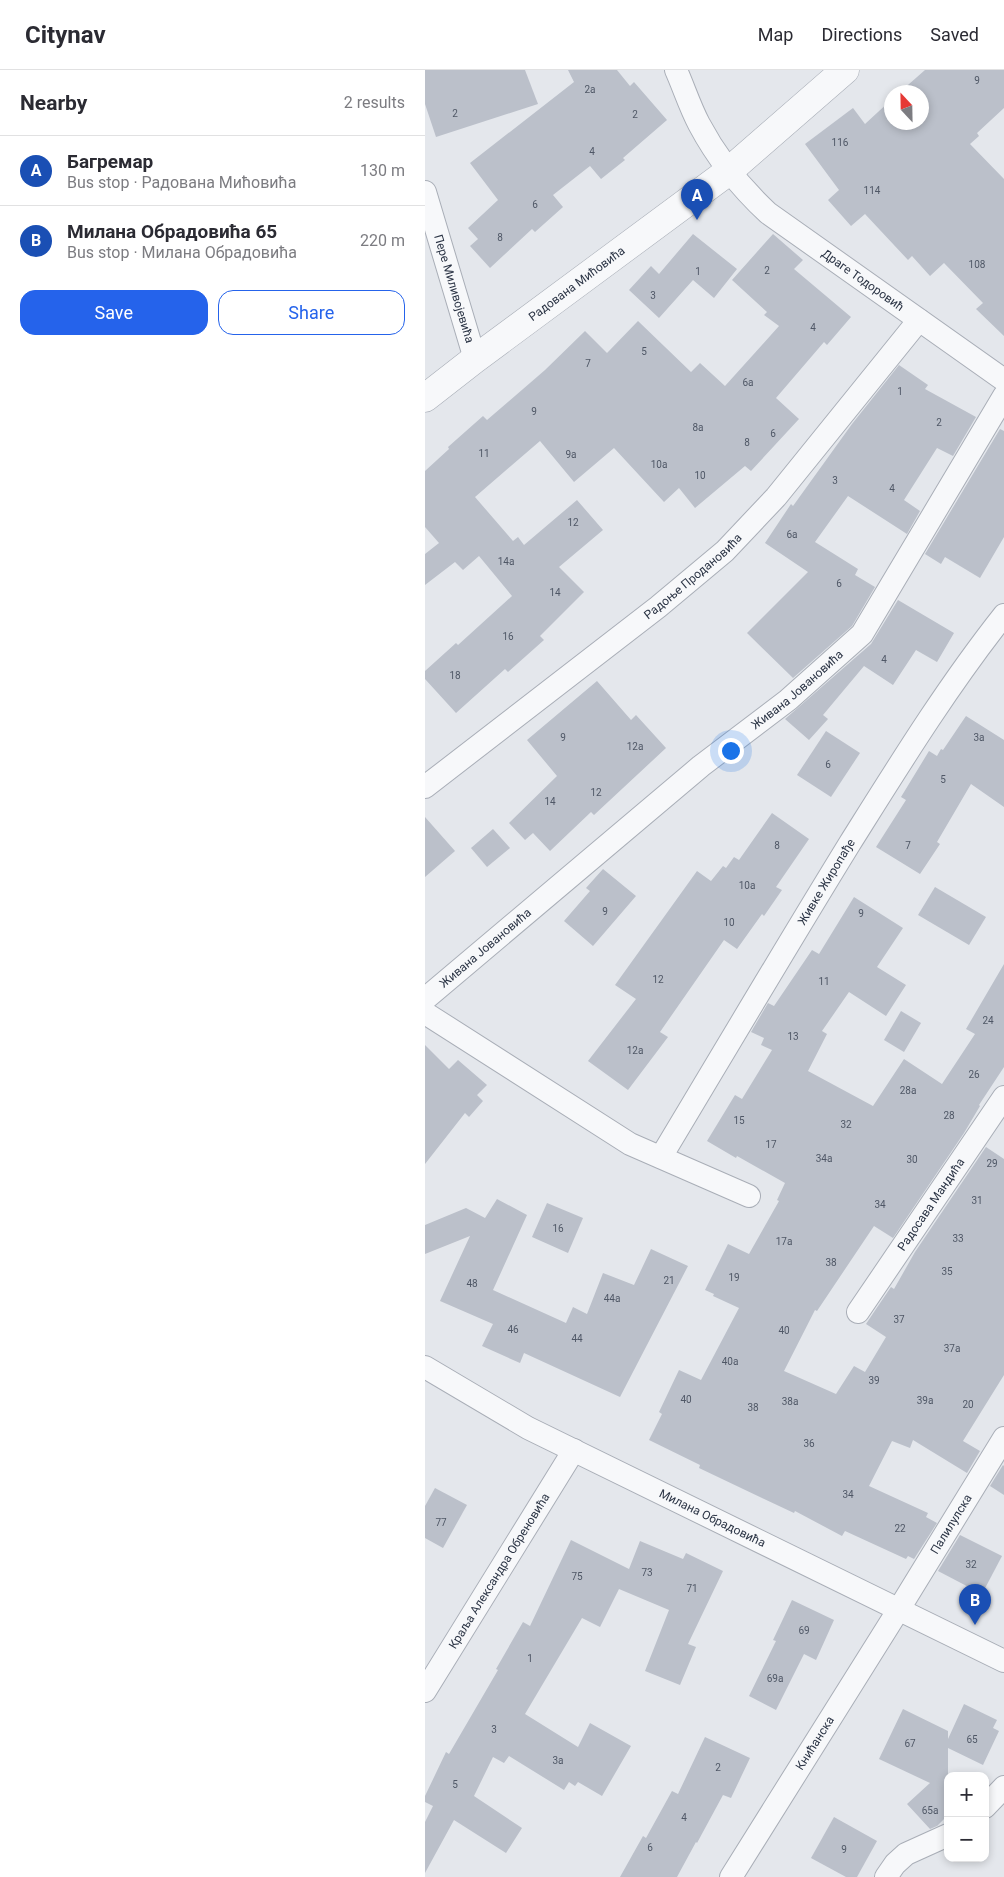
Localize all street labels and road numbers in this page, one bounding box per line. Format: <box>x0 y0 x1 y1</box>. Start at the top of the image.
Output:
street label: Пере Миливојевића <box>431 233 477 345</box>
street label: Радована Мићовића <box>526 243 628 324</box>
street label: Драге Тодоровић <box>819 246 907 314</box>
street label: Радоње Продановића <box>641 531 745 622</box>
street label: Живана Јовановића <box>749 647 846 732</box>
street label: Живке Жиропађе <box>795 836 858 927</box>
street label: Живана Јовановића <box>437 905 534 991</box>
street label: Радосава Мандића <box>895 1156 967 1253</box>
street label: Милана Обрадовића <box>657 1486 768 1550</box>
street label: Краља Александра Обреновића <box>446 1491 553 1651</box>
street label: Палилулска <box>928 1492 975 1557</box>
street label: Книћанска <box>793 1714 837 1773</box>

